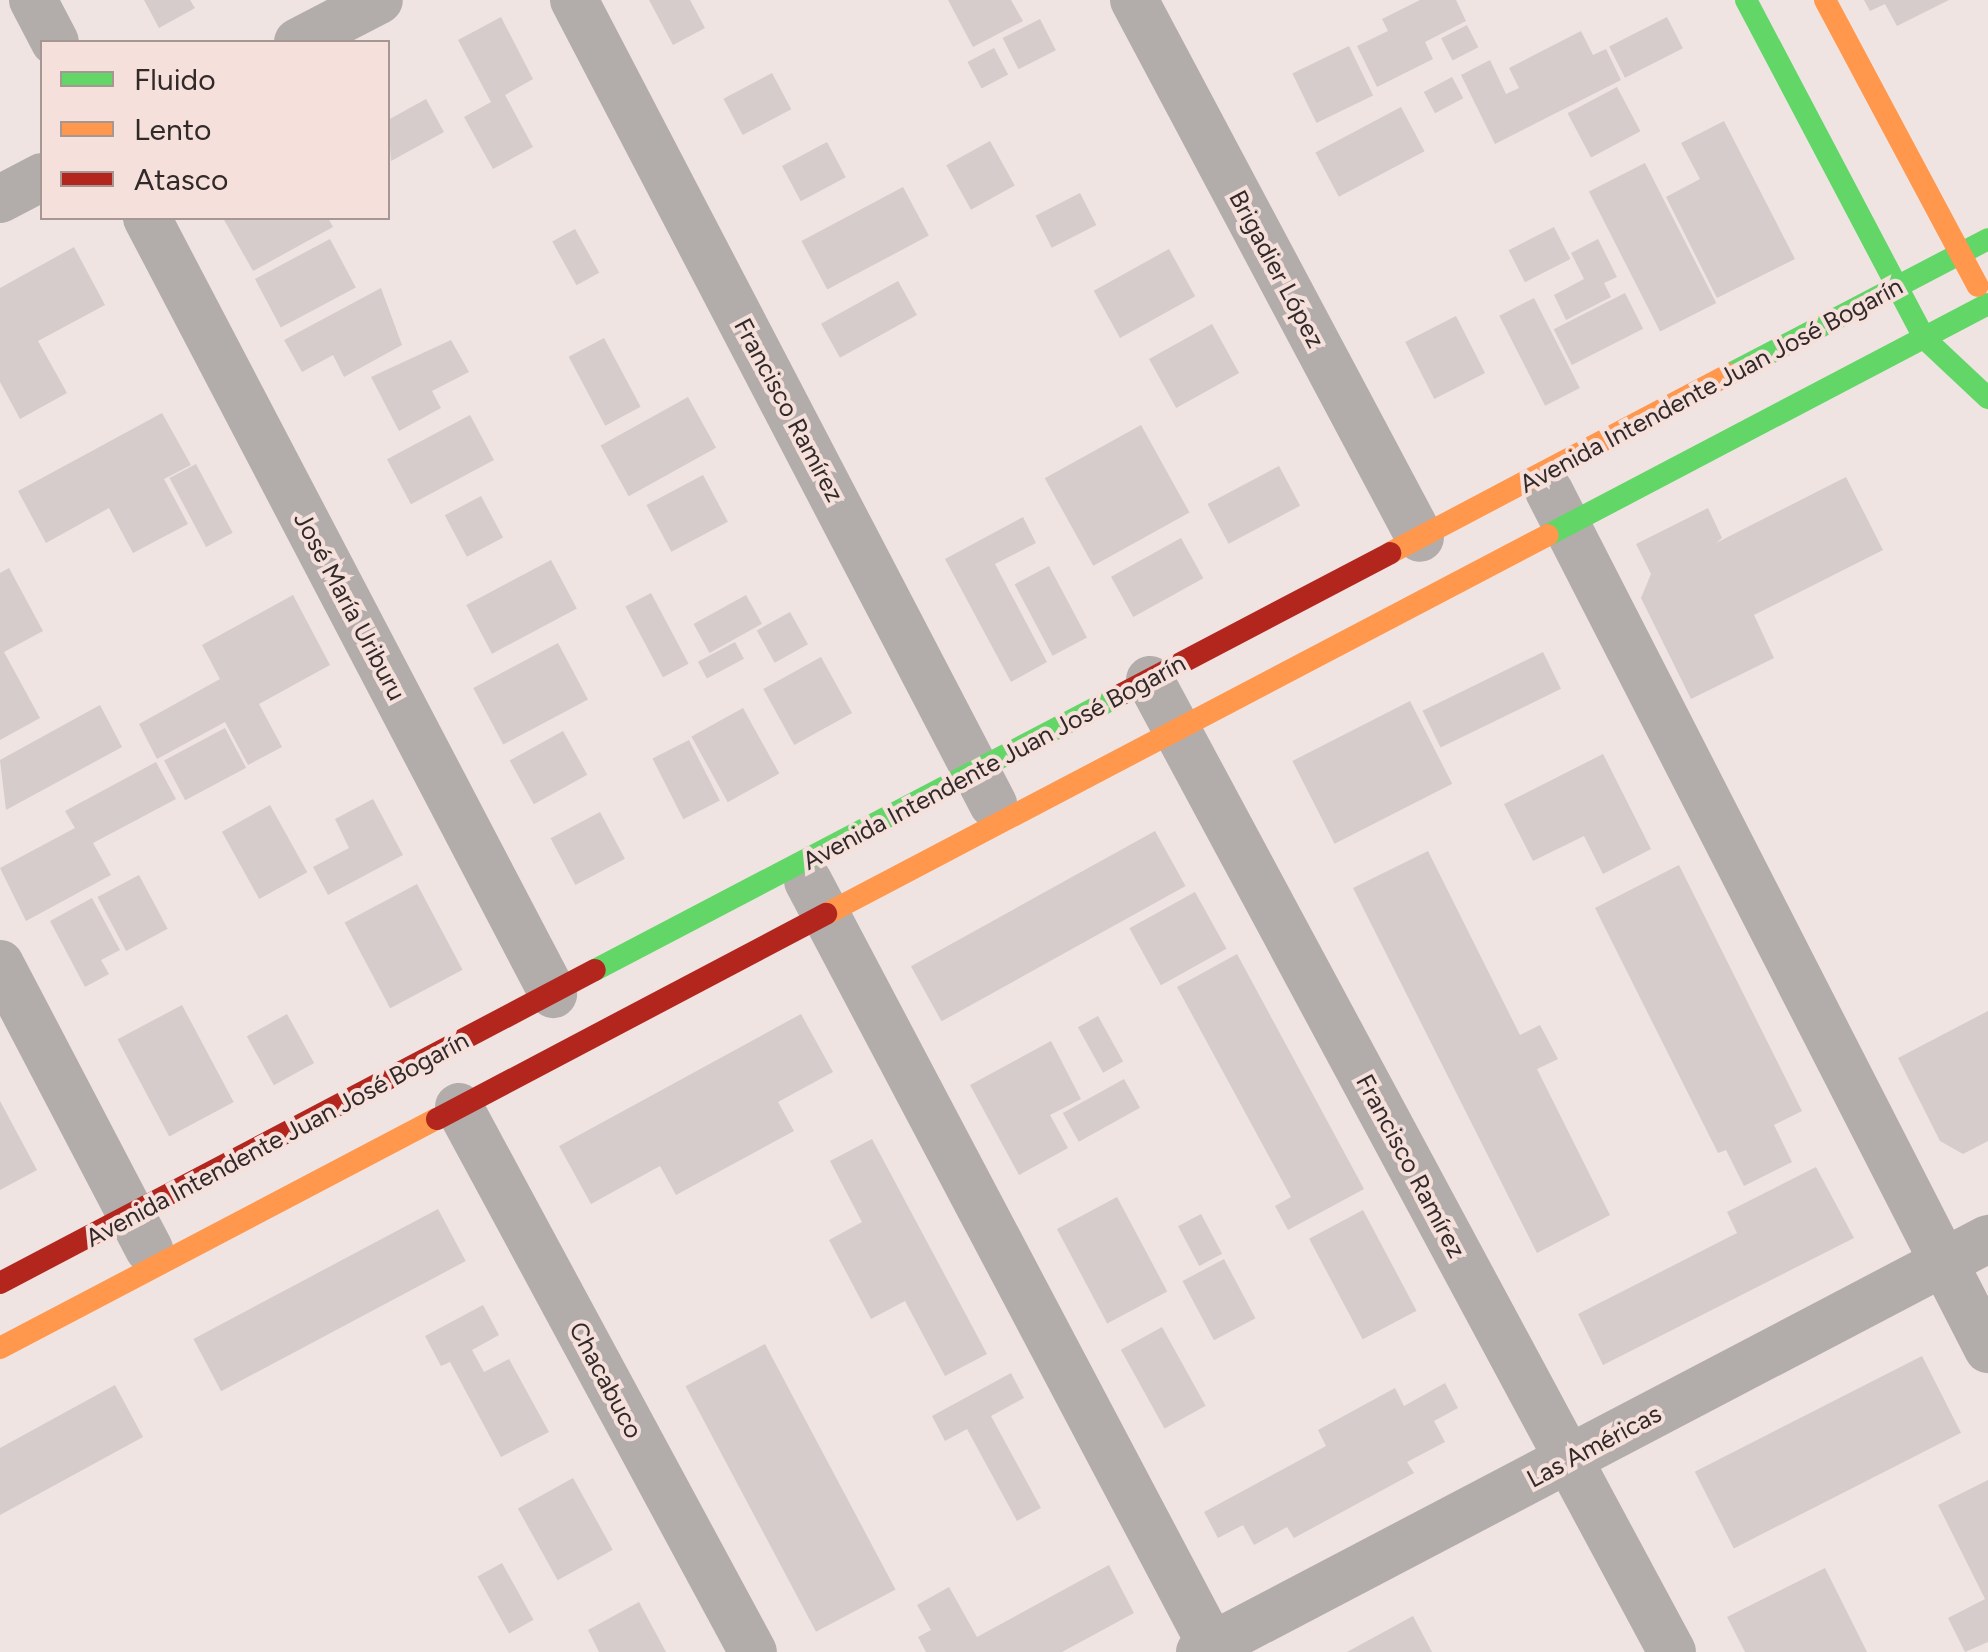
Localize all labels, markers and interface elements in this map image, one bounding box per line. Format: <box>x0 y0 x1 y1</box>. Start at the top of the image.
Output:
legend <box>40 40 390 220</box>
text: Fluido <box>134 61 216 98</box>
text: Lento <box>134 111 211 148</box>
text: Atasco <box>134 161 229 198</box>
street label: Brigadier López <box>1223 185 1331 353</box>
street label: Avenida Intendente Juan José Bogarín <box>1514 271 1908 499</box>
street label: Francisco Ramírez <box>728 313 850 507</box>
street label: José María Uriburu <box>288 507 412 705</box>
street label: Avenida Intendente Juan José Bogarín <box>797 648 1191 876</box>
street label: Avenida Intendente Juan José Bogarín <box>80 1025 474 1253</box>
street label: Francisco Ramírez <box>1350 1069 1472 1263</box>
street label: Chacabuco <box>563 1317 649 1443</box>
street label: Las Américas <box>1522 1398 1666 1494</box>

